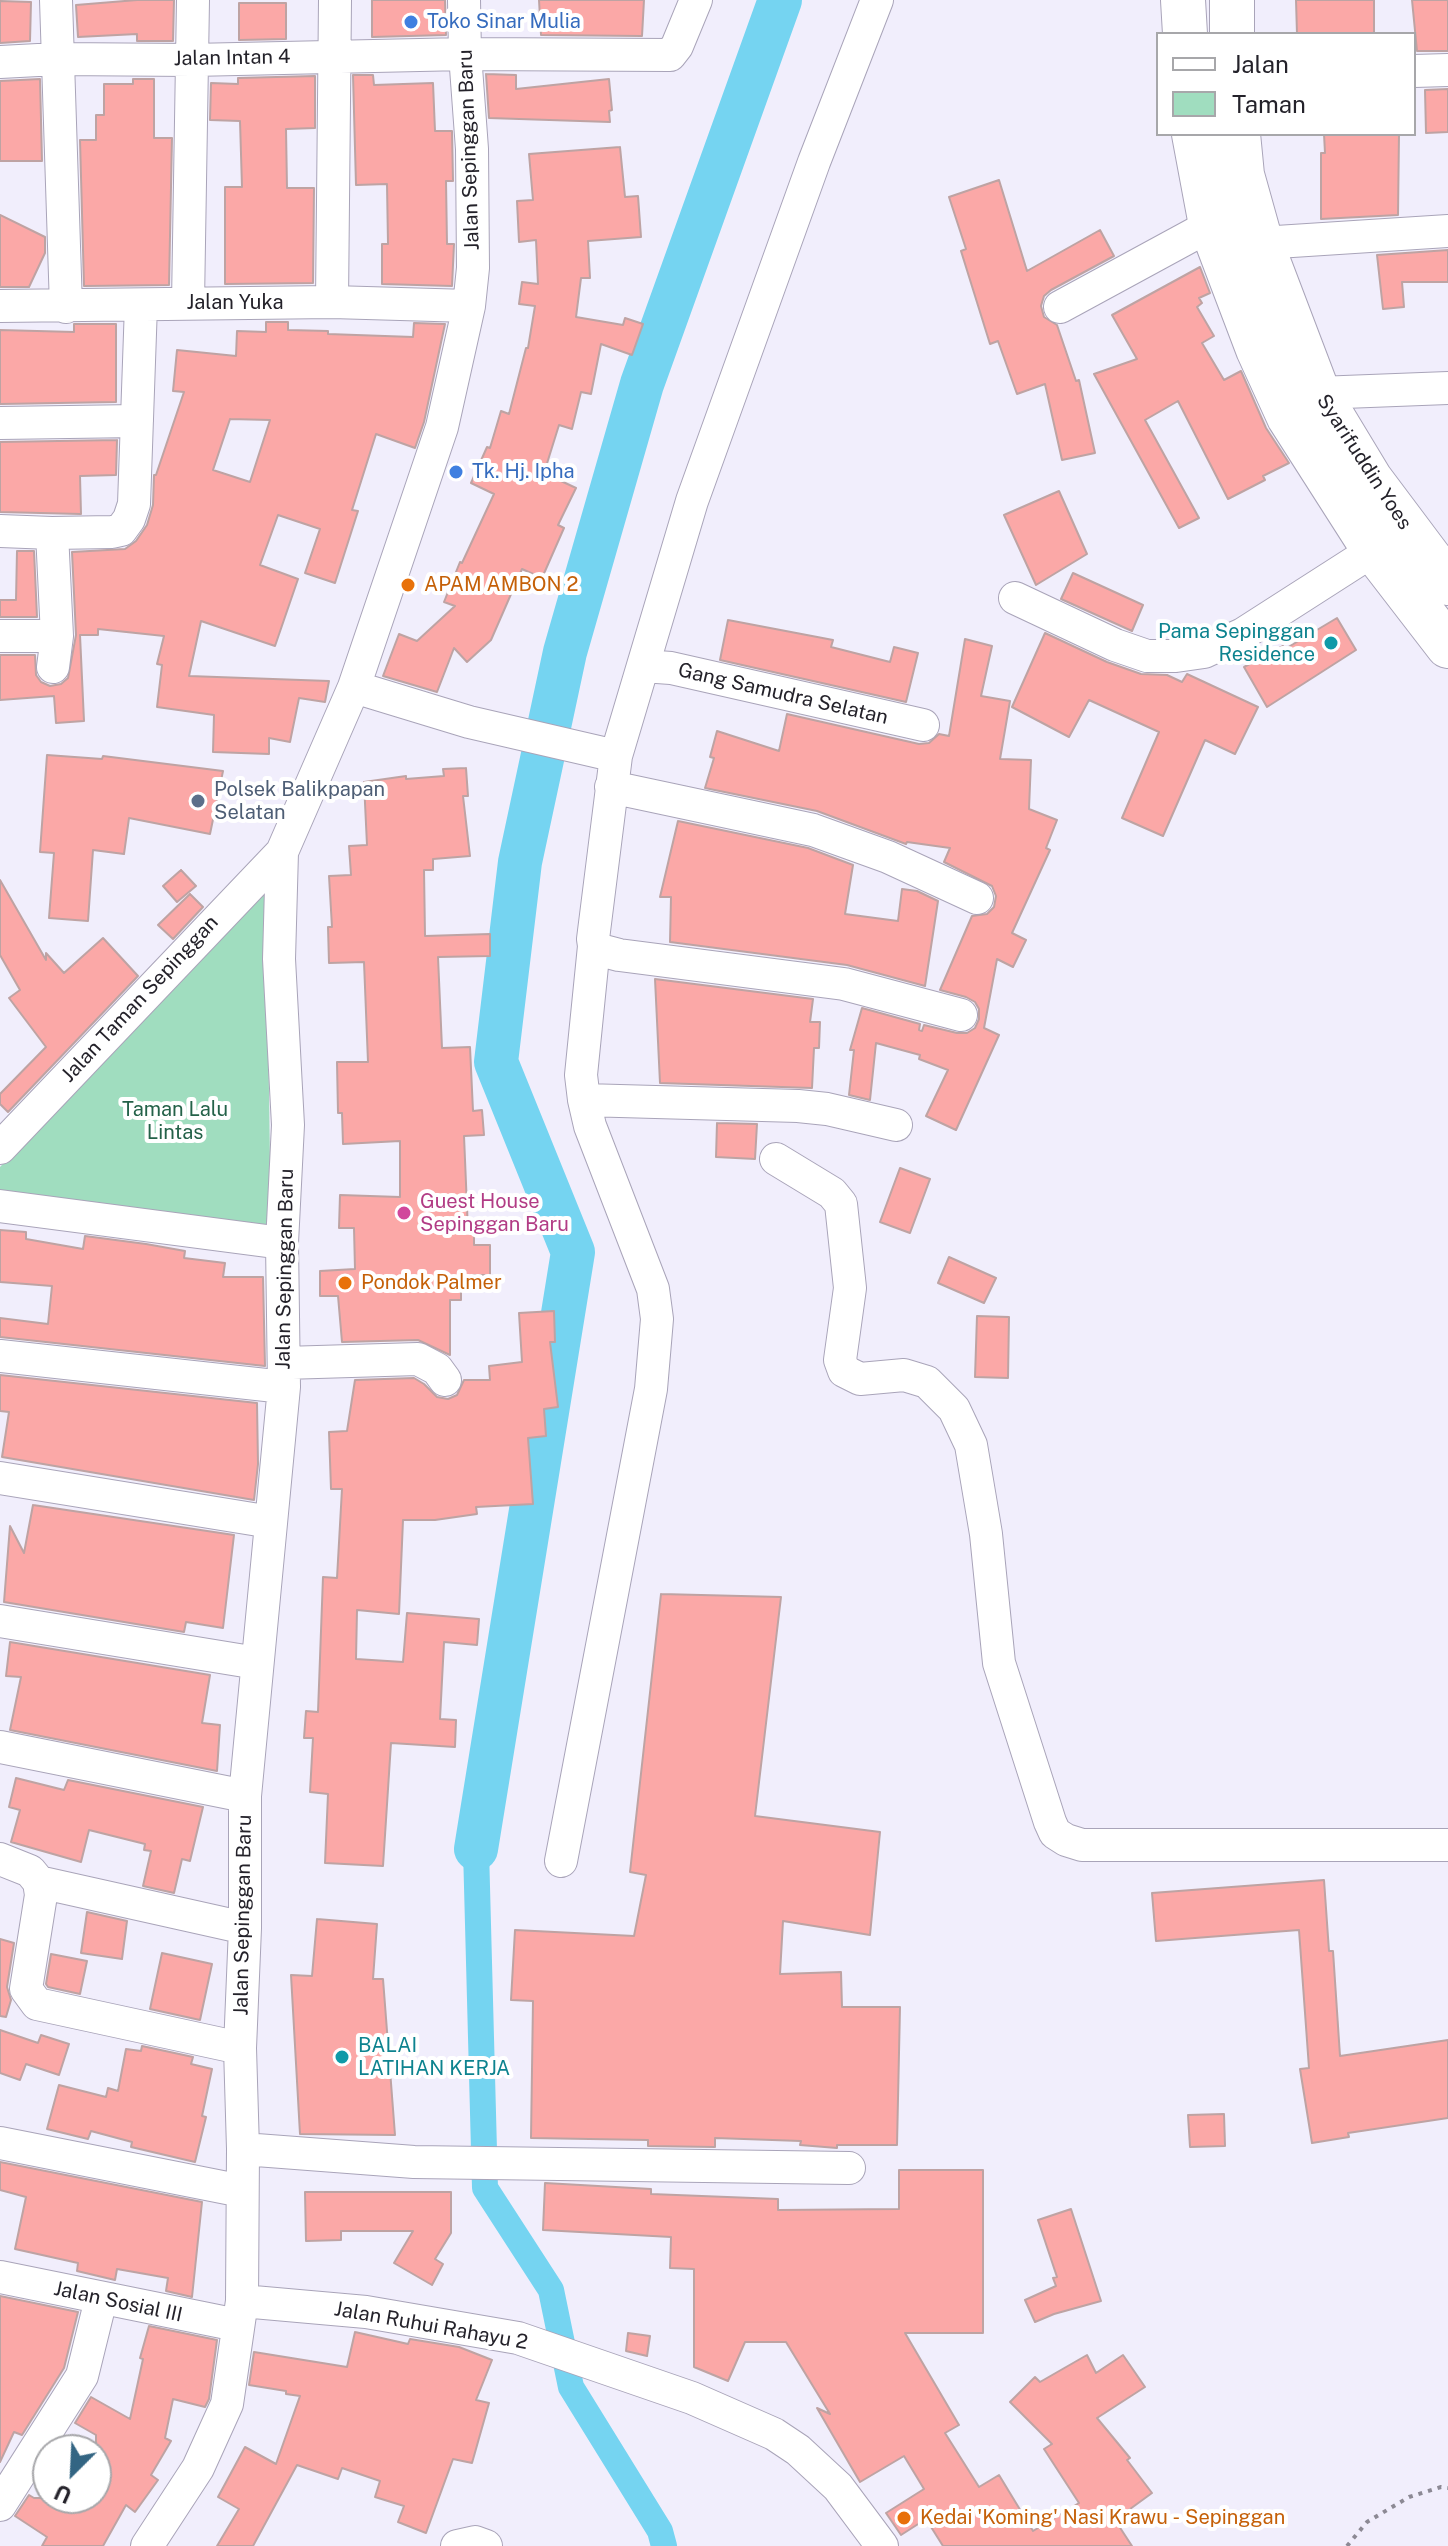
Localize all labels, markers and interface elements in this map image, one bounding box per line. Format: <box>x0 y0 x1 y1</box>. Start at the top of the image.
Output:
place label: Toko Sinar Mulia <box>427 10 581 34</box>
marker: Toko Sinar Mulia <box>402 13 420 31</box>
legend <box>1156 32 1416 136</box>
street label: Jalan Intan 4 <box>173 45 291 71</box>
street label: Jalan Sepinggan Baru <box>453 49 485 251</box>
text: Jalan <box>1232 50 1289 78</box>
text: Taman <box>1232 90 1306 118</box>
street label: Jalan Yuka <box>186 291 284 315</box>
street label: Syarifuddin Yoes <box>1311 390 1417 534</box>
place label: Tk. Hj. Ipha <box>472 460 575 484</box>
marker: Tk. Hj. Ipha <box>447 463 465 481</box>
place label: APAM AMBON 2 <box>424 573 578 597</box>
marker: APAM AMBON 2 <box>399 576 417 594</box>
place label: Pama Sepinggan Residence <box>1158 620 1315 667</box>
marker: Pama Sepinggan Residence <box>1322 634 1340 652</box>
street label: Gang Samudra Selatan <box>676 658 890 730</box>
place label: Polsek Balikpapan Selatan <box>214 778 385 825</box>
marker: Polsek Balikpapan Selatan <box>189 792 207 810</box>
street label: Jalan Taman Sepinggan <box>57 911 223 1087</box>
park label: Taman Lalu Lintas <box>122 1098 228 1145</box>
street label: Jalan Sepinggan Baru <box>271 1168 299 1370</box>
place label: Guest House Sepinggan Baru <box>420 1190 569 1237</box>
marker: Guest House Sepinggan Baru <box>395 1204 413 1222</box>
place label: Pondok Palmer <box>361 1271 502 1295</box>
marker: Pondok Palmer <box>336 1274 354 1292</box>
street label: Jalan Sepinggan Baru <box>229 1814 257 2016</box>
place label: BALAI LATIHAN KERJA <box>358 2034 510 2081</box>
marker: BALAI LATIHAN KERJA <box>333 2048 351 2066</box>
street label: Jalan Sosial III <box>51 2277 185 2327</box>
street label: Jalan Ruhui Rahayu 2 <box>332 2297 530 2355</box>
north arrow <box>32 2434 112 2514</box>
text: U <box>50 2479 76 2509</box>
place label: Kedai 'Koming' Nasi Krawu - Sepinggan <box>920 2506 1285 2530</box>
marker: Kedai 'Koming' Nasi Krawu - Sepinggan <box>895 2509 913 2527</box>

